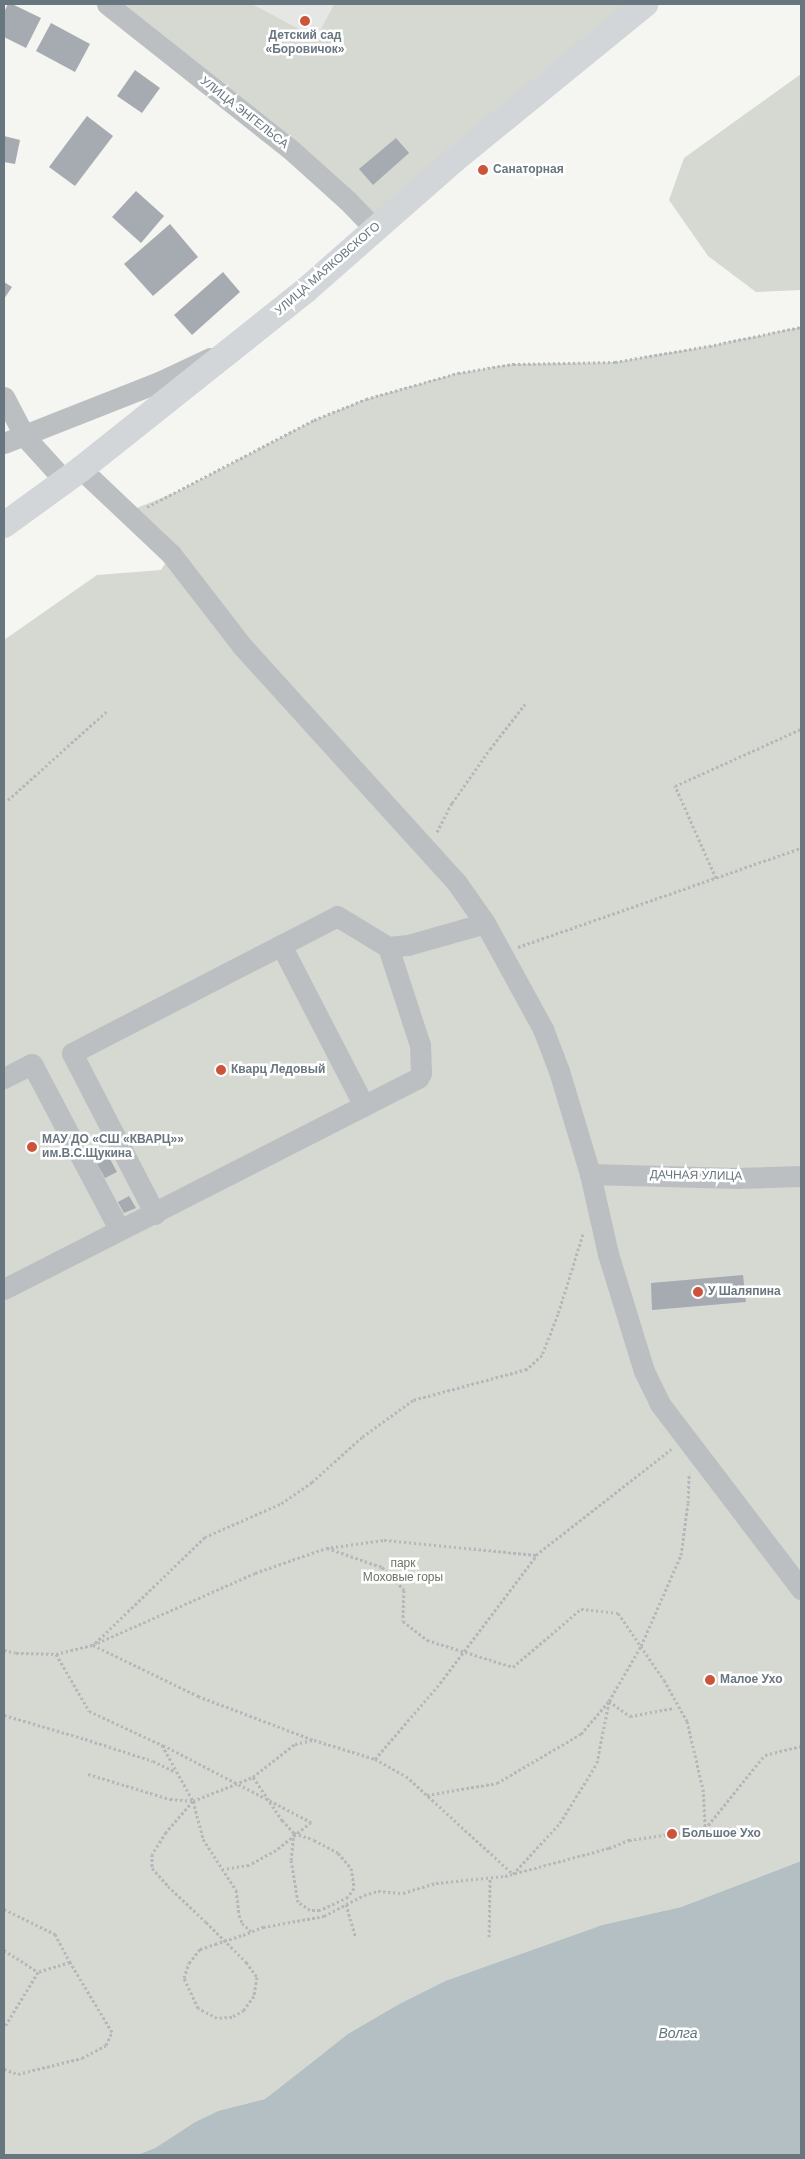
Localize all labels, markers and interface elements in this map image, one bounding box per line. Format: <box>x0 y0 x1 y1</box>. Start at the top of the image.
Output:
marker: Детский сад «Боровичок» <box>299 15 311 27</box>
place label: Детский сад «Боровичок» <box>265 29 345 57</box>
street label: УЛИЦА ЭНГЕЛЬСА <box>197 74 291 152</box>
place label: Санаторная <box>493 163 564 177</box>
marker: Санаторная <box>477 164 489 176</box>
street label: УЛИЦА МАЯКОВСКОГО <box>273 219 383 319</box>
place label: Кварц Ледовый <box>231 1063 325 1077</box>
marker: Кварц Ледовый <box>215 1064 227 1076</box>
place label: МАУ ДО «СШ «КВАРЦ»» им.В.С.Щукина <box>42 1133 184 1161</box>
marker: МАУ ДО «СШ «КВАРЦ»» им.В.С.Щукина <box>26 1141 38 1153</box>
street label: ДАЧНАЯ УЛИЦА <box>650 1168 742 1184</box>
place label: У Шаляпина <box>708 1285 781 1299</box>
marker: У Шаляпина <box>692 1286 704 1298</box>
park label: парк Моховые горы <box>363 1557 443 1585</box>
place label: Малое Ухо <box>720 1673 782 1687</box>
marker: Малое Ухо <box>704 1674 716 1686</box>
place label: Большое Ухо <box>682 1827 761 1841</box>
marker: Большое Ухо <box>666 1828 678 1840</box>
water label: Волга <box>658 2025 698 2041</box>

